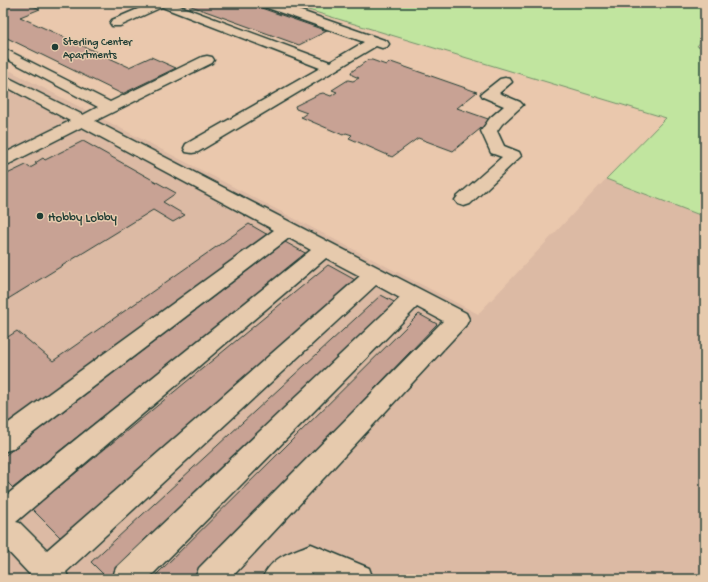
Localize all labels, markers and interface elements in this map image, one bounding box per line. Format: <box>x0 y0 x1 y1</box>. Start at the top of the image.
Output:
place label: Sterling Center Apartments <box>63 37 133 62</box>
marker: Sterling Center Apartments <box>50 42 60 52</box>
marker: Hobby Lobby <box>35 211 45 221</box>
place label: Hobby Lobby <box>48 211 118 226</box>

